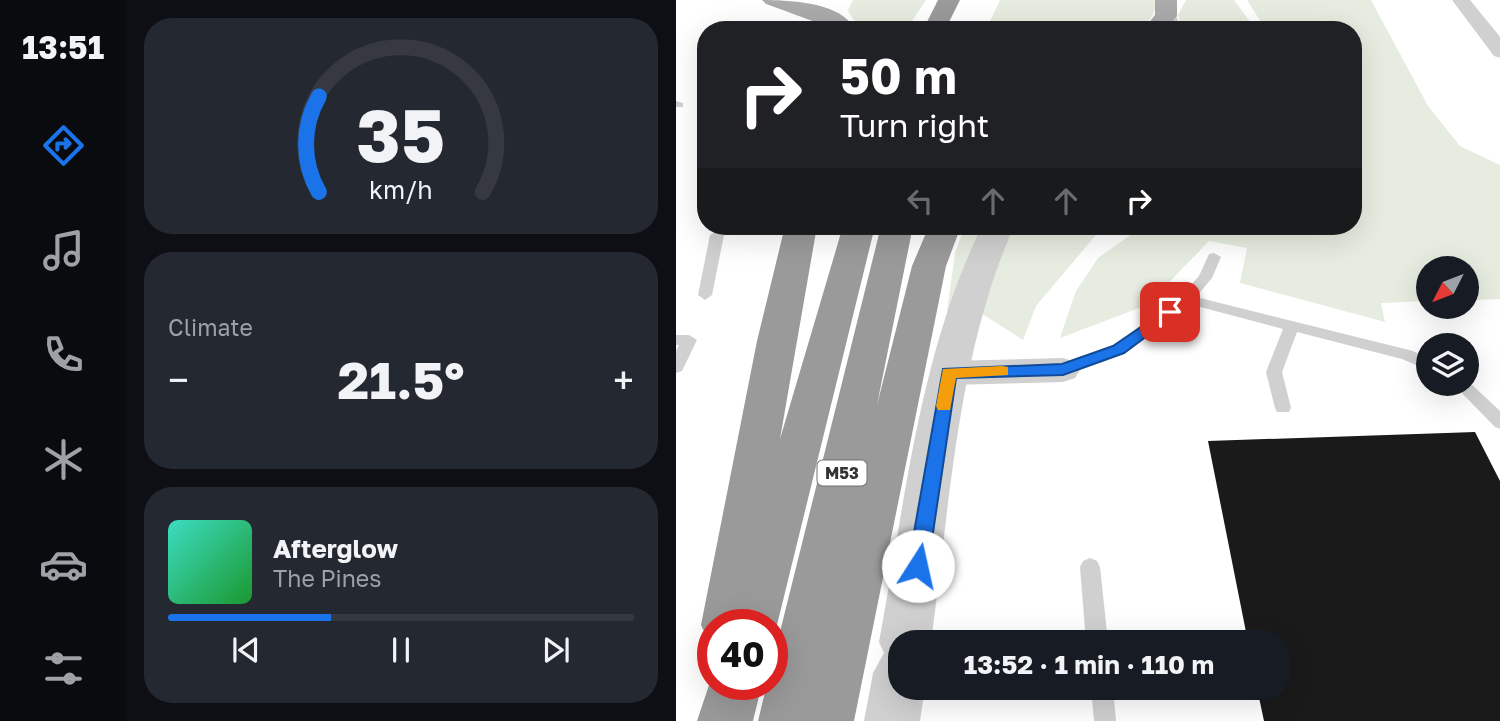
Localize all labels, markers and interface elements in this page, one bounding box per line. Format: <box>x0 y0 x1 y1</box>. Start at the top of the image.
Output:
text: 13:51 <box>22 28 104 66</box>
text: 50 m <box>840 46 957 105</box>
icon: right <box>725 49 816 140</box>
text: 35 <box>357 92 445 179</box>
text: Turn right <box>840 106 989 144</box>
icon: directions <box>39 121 88 170</box>
text: km/h <box>369 174 433 205</box>
icon: left <box>901 182 939 220</box>
icon: ahead <box>974 182 1012 220</box>
icon: ahead <box>1047 182 1085 220</box>
icon: right <box>1120 182 1158 220</box>
icon: music <box>39 226 88 275</box>
north arrow <box>1416 256 1479 318</box>
map controls <box>1416 256 1479 396</box>
pin <box>1140 282 1200 342</box>
icon: arrive <box>1151 293 1189 331</box>
text: Climate <box>168 313 253 341</box>
icon: phone <box>39 330 88 379</box>
button: layers <box>1416 333 1479 396</box>
text: 21.5° <box>337 348 465 410</box>
text: − <box>168 357 189 402</box>
text: + <box>613 357 634 402</box>
icon: climate <box>39 435 88 484</box>
road number: M53 <box>818 460 866 486</box>
position arrow <box>881 529 955 603</box>
text: Afterglow <box>273 533 398 564</box>
icon: car <box>39 540 88 589</box>
text: The Pines <box>273 564 381 592</box>
speed limit sign: 40 <box>697 609 788 700</box>
icon: previous <box>227 631 265 669</box>
icon: pause <box>382 631 420 669</box>
icon: next <box>537 631 575 669</box>
icon: filters <box>39 644 88 693</box>
text: 13:52 · 1 min · 110 m <box>964 649 1214 680</box>

